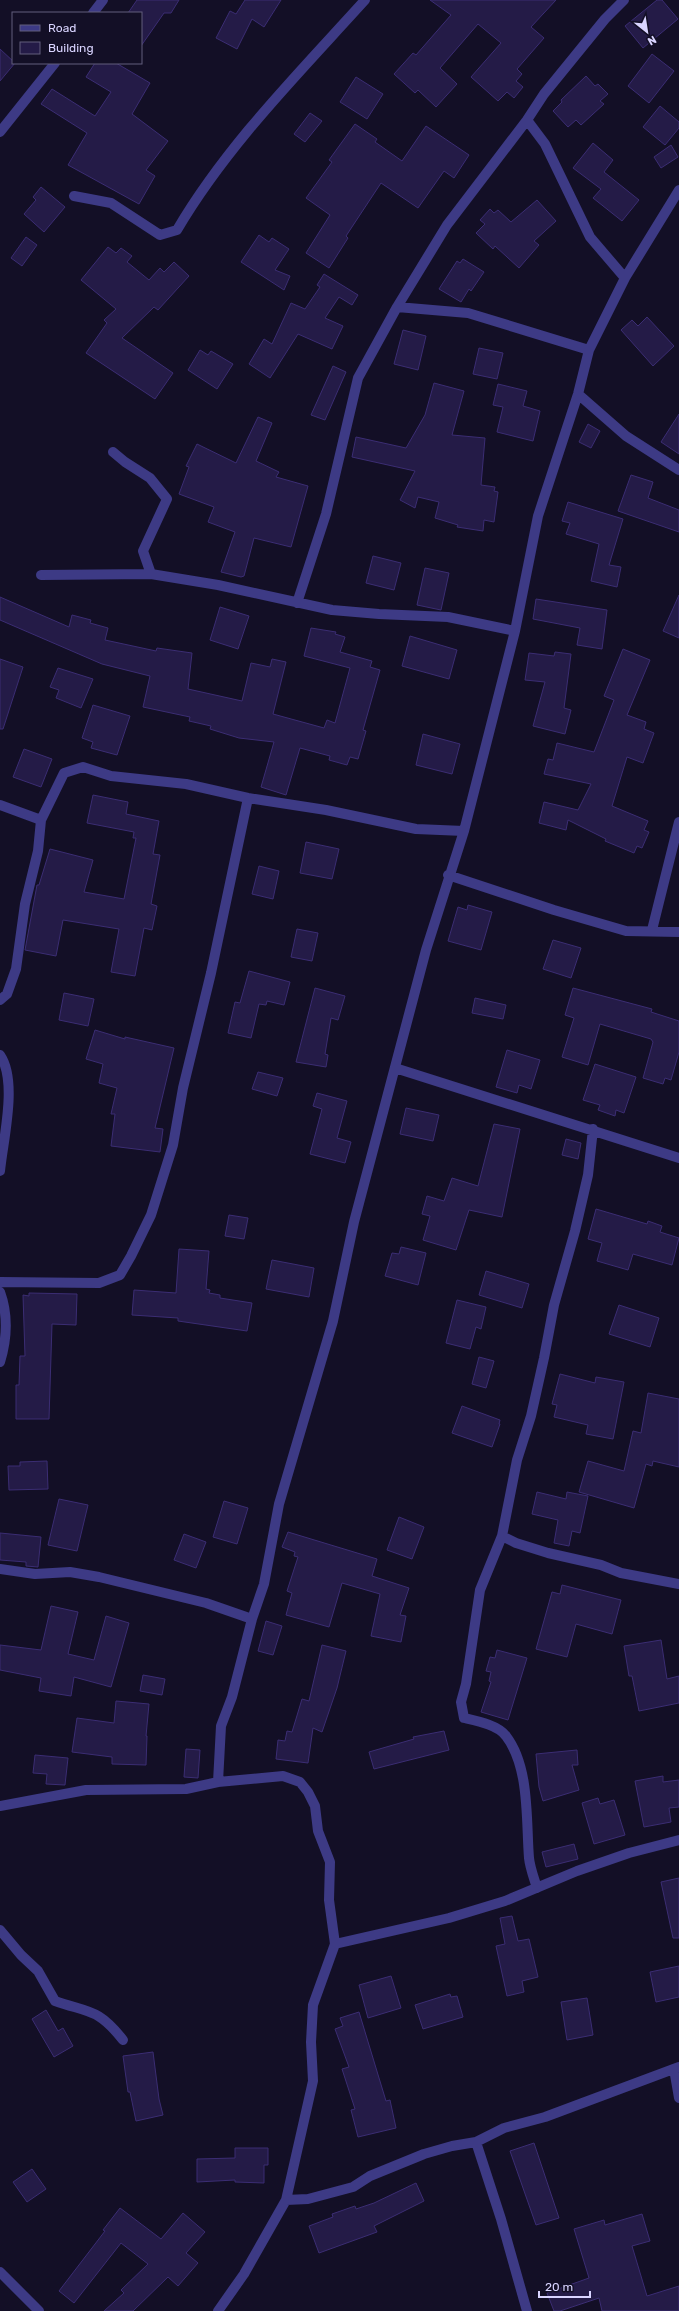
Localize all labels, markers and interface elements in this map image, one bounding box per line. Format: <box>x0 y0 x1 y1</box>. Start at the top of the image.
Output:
legend <box>12 12 142 64</box>
north arrow <box>627 12 667 52</box>
text: Road <box>48 21 76 35</box>
text: N <box>645 33 658 48</box>
text: Building <box>48 41 94 55</box>
scale bar <box>539 2273 590 2299</box>
text: 20 m <box>545 2280 573 2294</box>

